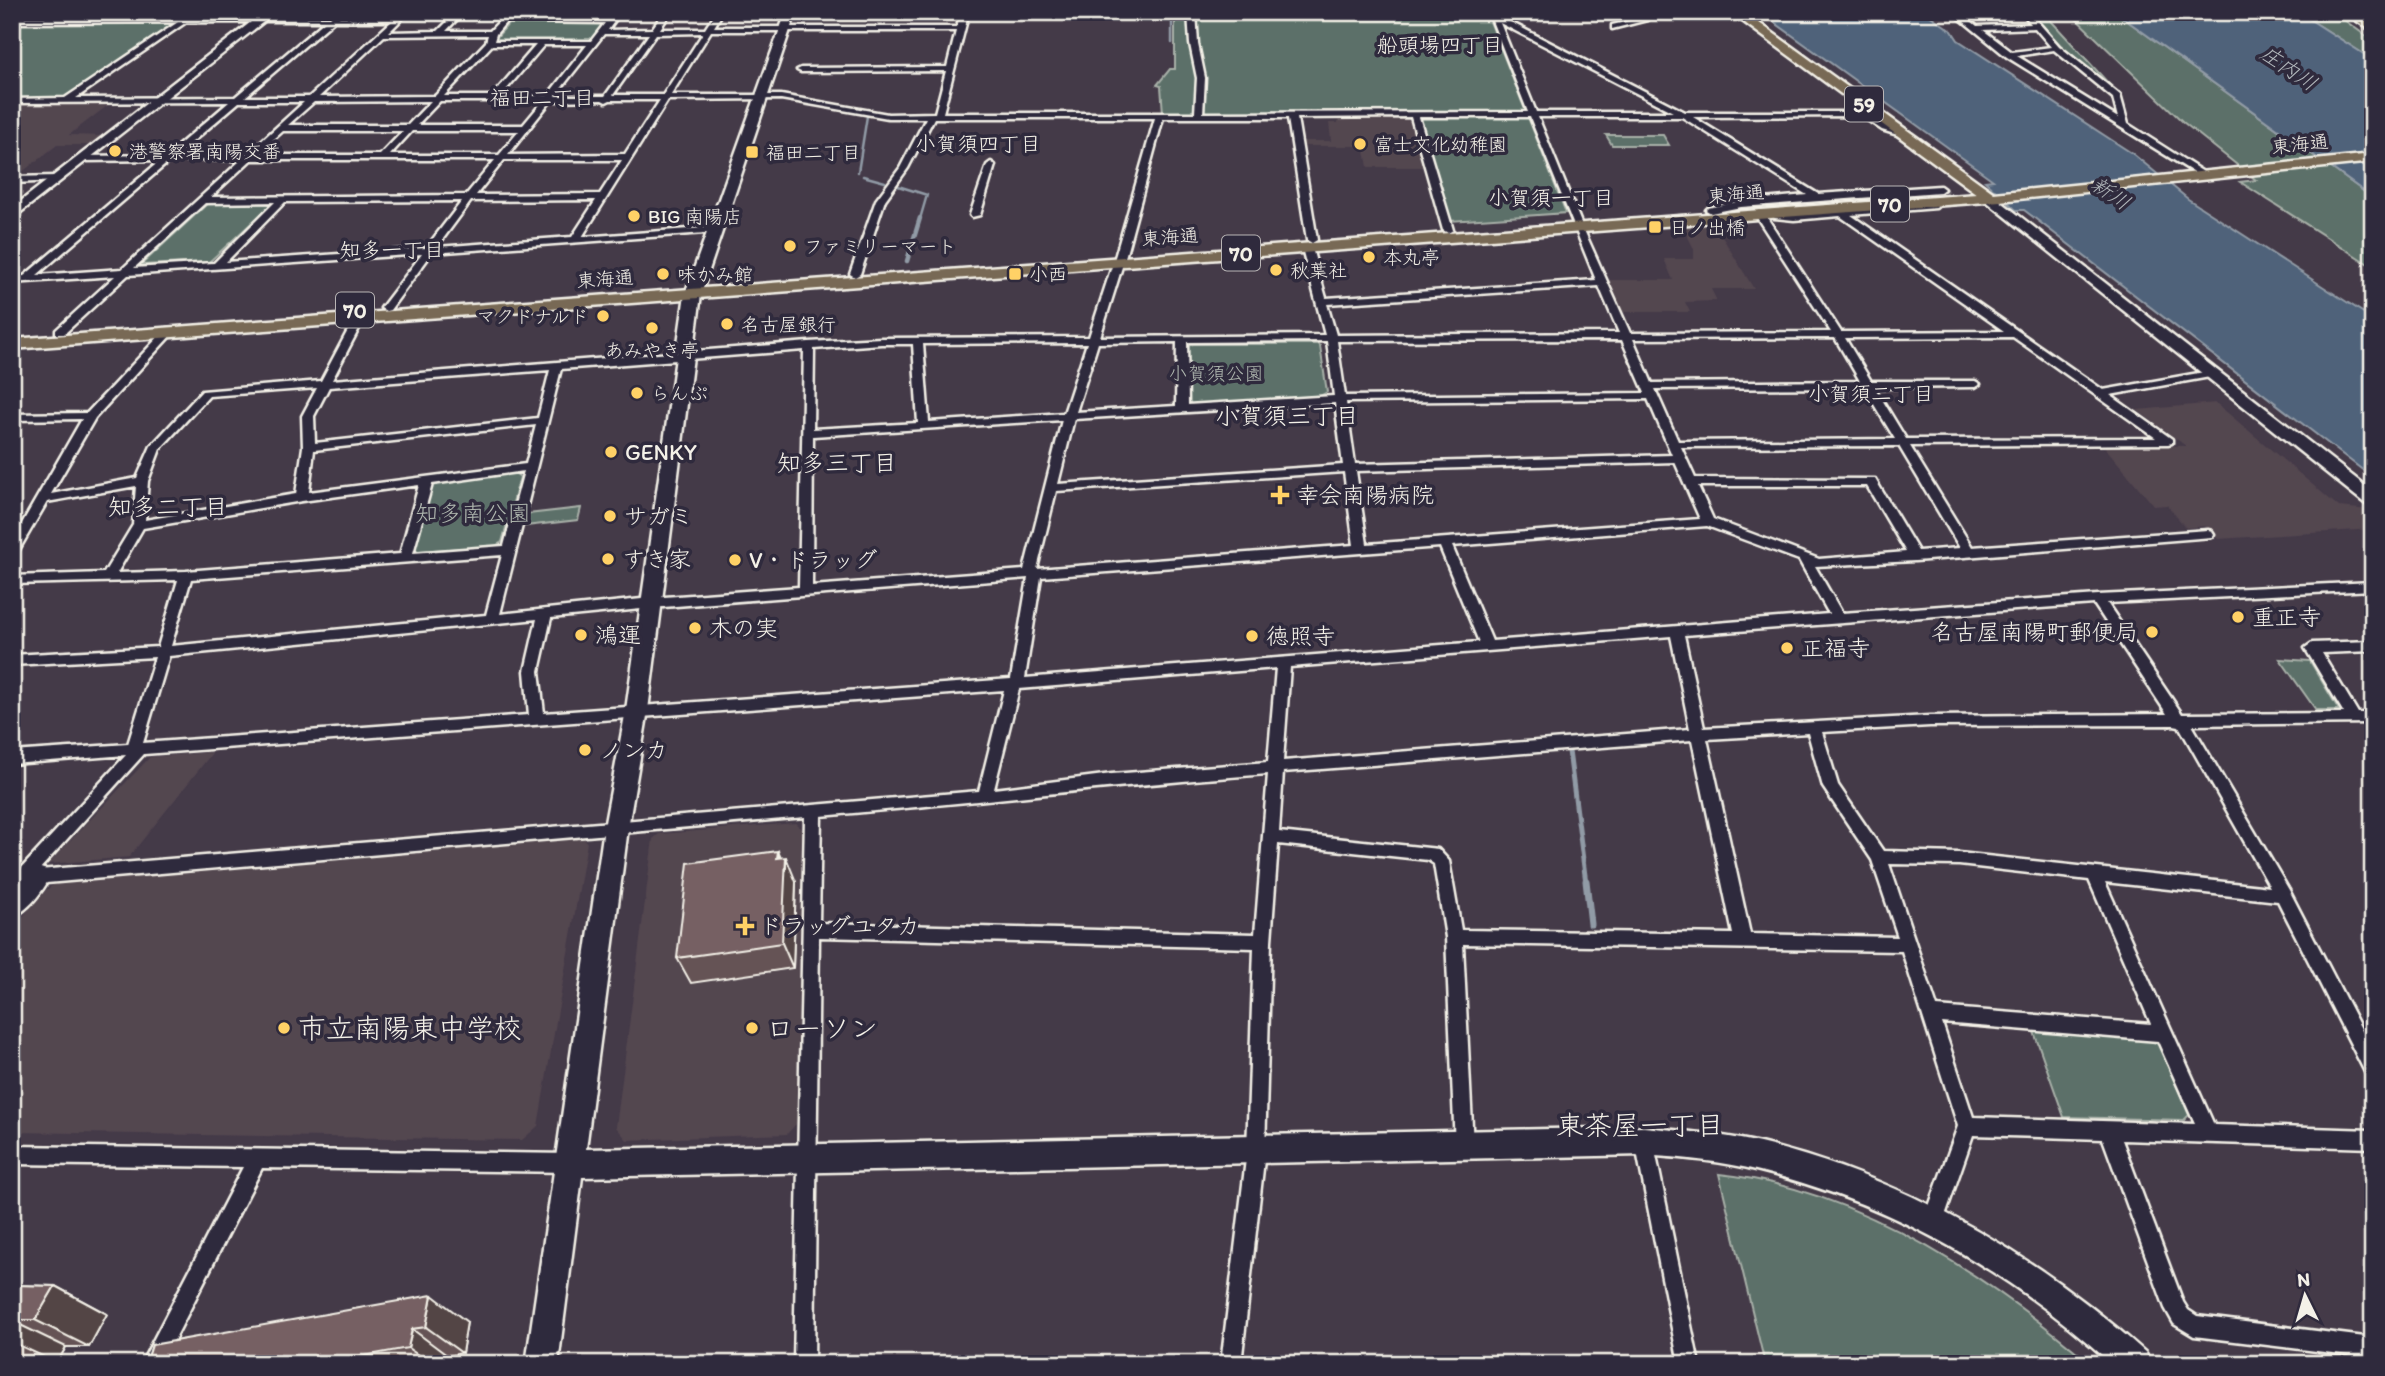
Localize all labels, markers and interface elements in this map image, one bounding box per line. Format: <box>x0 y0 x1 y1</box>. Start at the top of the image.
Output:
district label: 船頭場四丁目 <box>1377 32 1503 57</box>
water label: 庄内川 <box>2256 40 2322 96</box>
district label: 福田二丁目 <box>490 85 595 110</box>
road number: 59 <box>1845 86 1883 122</box>
street label: 東海通 <box>2270 130 2330 158</box>
district label: 小賀須四丁目 <box>915 131 1041 156</box>
place label: 富士文化幼稚園 <box>1374 133 1507 156</box>
marker: 富士文化幼稚園 <box>1352 136 1368 152</box>
place label: 港警察署南陽交番 <box>129 140 281 163</box>
place label: 福田二丁目 <box>766 141 861 164</box>
marker: 港警察署南陽交番 <box>107 143 123 159</box>
marker: 福田二丁目 <box>744 144 760 160</box>
water label: 新川 <box>2087 171 2135 215</box>
street label: 東海通 <box>1707 180 1765 208</box>
district label: 小賀須一丁目 <box>1488 185 1614 210</box>
road number: 70 <box>1871 186 1909 222</box>
place label: BIG 南陽店 <box>648 205 742 228</box>
marker: BIG 南陽店 <box>626 208 642 224</box>
place label: 日ノ出橋 <box>1669 216 1745 239</box>
marker: 日ノ出橋 <box>1647 219 1663 235</box>
street label: 東海通 <box>1141 224 1199 250</box>
place label: ファミリーマート <box>804 235 956 258</box>
road number: 70 <box>1222 236 1260 270</box>
district label: 知多一丁目 <box>340 237 445 262</box>
marker: ファミリーマート <box>782 238 798 254</box>
place label: 本丸亭 <box>1383 246 1440 269</box>
marker: 本丸亭 <box>1361 249 1377 265</box>
place label: 秋葉社 <box>1290 259 1347 282</box>
marker: 秋葉社 <box>1268 262 1284 278</box>
place label: 味かみ館 <box>677 263 753 286</box>
place label: 小西 <box>1029 263 1067 286</box>
street label: 東海通 <box>576 266 634 292</box>
marker: 味かみ館 <box>655 266 671 282</box>
marker: 小西 <box>1007 266 1023 282</box>
road number: 70 <box>336 292 374 328</box>
place label: マクドナルド <box>477 305 589 328</box>
marker: マクドナルド <box>595 308 611 324</box>
place label: 名古屋銀行 <box>741 313 836 336</box>
marker: 名古屋銀行 <box>719 316 735 332</box>
marker: あみやき亭 <box>644 320 660 336</box>
place label: あみやき亭 <box>604 339 700 362</box>
park label: 小賀須公園 <box>1168 362 1264 385</box>
district label: 小賀須二丁目 <box>1808 381 1934 406</box>
place label: らんぷ <box>651 382 708 405</box>
marker: らんぷ <box>629 385 645 401</box>
district label: 小賀須三丁目 <box>1215 401 1359 430</box>
place label: GENKY <box>625 438 697 466</box>
marker: GENKY <box>603 444 619 460</box>
district label: 知多三丁目 <box>777 448 897 477</box>
place label: 幸会南陽病院 <box>1296 481 1434 509</box>
marker: 幸会南陽病院 <box>1270 485 1290 505</box>
district label: 知多二丁目 <box>108 492 228 521</box>
park label: 知多南公園 <box>416 499 531 527</box>
place label: サガミ <box>624 502 693 530</box>
marker: サガミ <box>602 508 618 524</box>
place label: すき家 <box>622 545 691 573</box>
place label: V・ドラッグ <box>749 546 878 574</box>
marker: すき家 <box>600 551 616 567</box>
marker: V・ドラッグ <box>727 552 743 568</box>
place label: 重正寺 <box>2252 603 2321 631</box>
marker: 重正寺 <box>2230 609 2246 625</box>
place label: 木の実 <box>709 614 778 642</box>
place label: 名古屋南陽町郵便局 <box>1931 618 2138 646</box>
marker: 木の実 <box>687 620 703 636</box>
place label: 鴻運 <box>595 621 641 649</box>
place label: 徳照寺 <box>1266 622 1335 650</box>
marker: 名古屋南陽町郵便局 <box>2144 624 2160 640</box>
marker: 鴻運 <box>573 627 589 643</box>
marker: 徳照寺 <box>1244 628 1260 644</box>
place label: 正福寺 <box>1801 634 1870 662</box>
marker: 正福寺 <box>1779 640 1795 656</box>
place label: ノンカ <box>599 736 668 764</box>
marker: ノンカ <box>577 742 593 758</box>
place label: ドラッグユタカ <box>759 912 920 940</box>
marker: ドラッグユタカ <box>737 918 753 934</box>
place label: 市立南陽東中学校 <box>298 1011 522 1045</box>
place label: ローソン <box>766 1011 878 1045</box>
marker: 市立南陽東中学校 <box>276 1020 292 1036</box>
marker: ローソン <box>744 1020 760 1036</box>
district label: 東茶屋一丁目 <box>1556 1108 1724 1142</box>
north arrow <box>2270 1260 2340 1330</box>
text: N <box>2296 1268 2311 1292</box>

